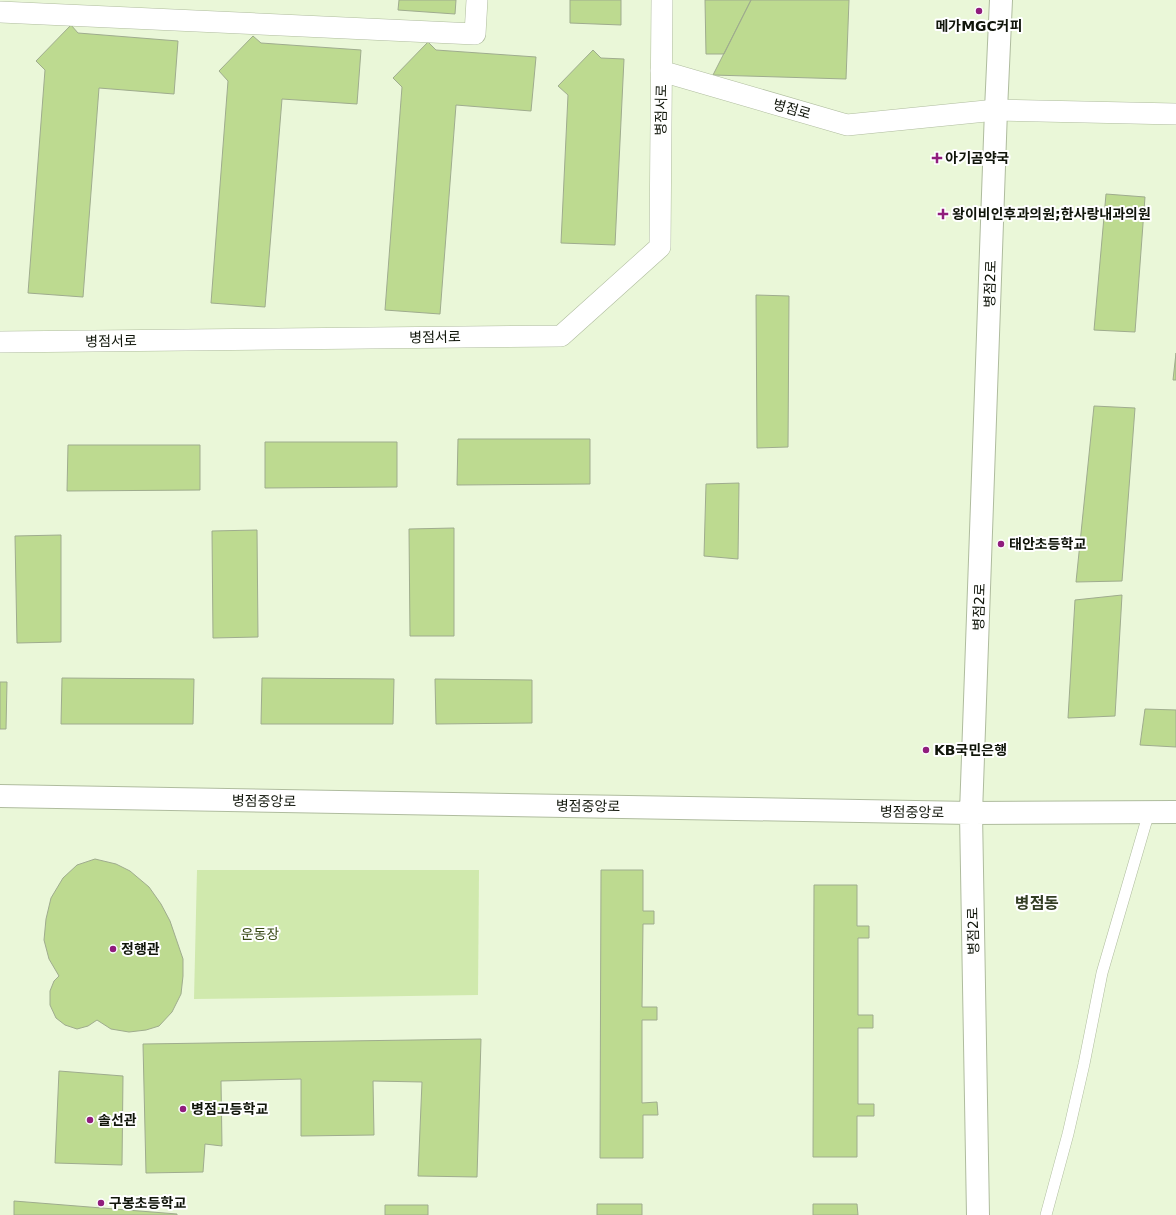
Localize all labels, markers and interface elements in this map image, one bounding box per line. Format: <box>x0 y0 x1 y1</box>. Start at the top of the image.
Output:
marker: 메가MGC커피 <box>974 6 984 16</box>
place label: 메가MGC커피 <box>935 18 1023 34</box>
street label: 병점서로 <box>653 84 669 136</box>
street label: 병점로 <box>771 96 813 122</box>
place label: 아기곰약국 <box>945 150 1010 166</box>
marker: 아기곰약국 <box>932 153 942 163</box>
place label: 왕이비인후과의원;한사랑내과의원 <box>952 206 1151 222</box>
marker: 왕이비인후과의원;한사랑내과의원 <box>937 208 949 220</box>
street label: 병점2로 <box>981 260 999 308</box>
street label: 병점서로 <box>409 329 461 345</box>
street label: 병점서로 <box>85 333 137 349</box>
place label: 태안초등학교 <box>1009 536 1086 552</box>
marker: 태안초등학교 <box>996 539 1006 549</box>
street label: 병점2로 <box>970 583 988 631</box>
place label: KB국민은행 <box>934 742 1007 758</box>
marker: KB국민은행 <box>921 745 931 755</box>
street label: 병점중앙로 <box>232 792 296 810</box>
street label: 병점중앙로 <box>556 797 620 815</box>
street label: 병점중앙로 <box>880 803 944 821</box>
district label: 병점동 <box>1015 894 1059 913</box>
street label: 병점2로 <box>965 907 981 955</box>
park label: 운동장 <box>241 926 279 942</box>
place label: 정행관 <box>121 941 160 957</box>
marker: 정행관 <box>108 944 118 954</box>
place label: 병점고등학교 <box>191 1101 268 1117</box>
marker: 병점고등학교 <box>178 1104 188 1114</box>
place label: 솔선관 <box>98 1112 137 1128</box>
marker: 솔선관 <box>85 1115 95 1125</box>
place label: 구봉초등학교 <box>109 1195 186 1211</box>
marker: 구봉초등학교 <box>96 1198 106 1208</box>

